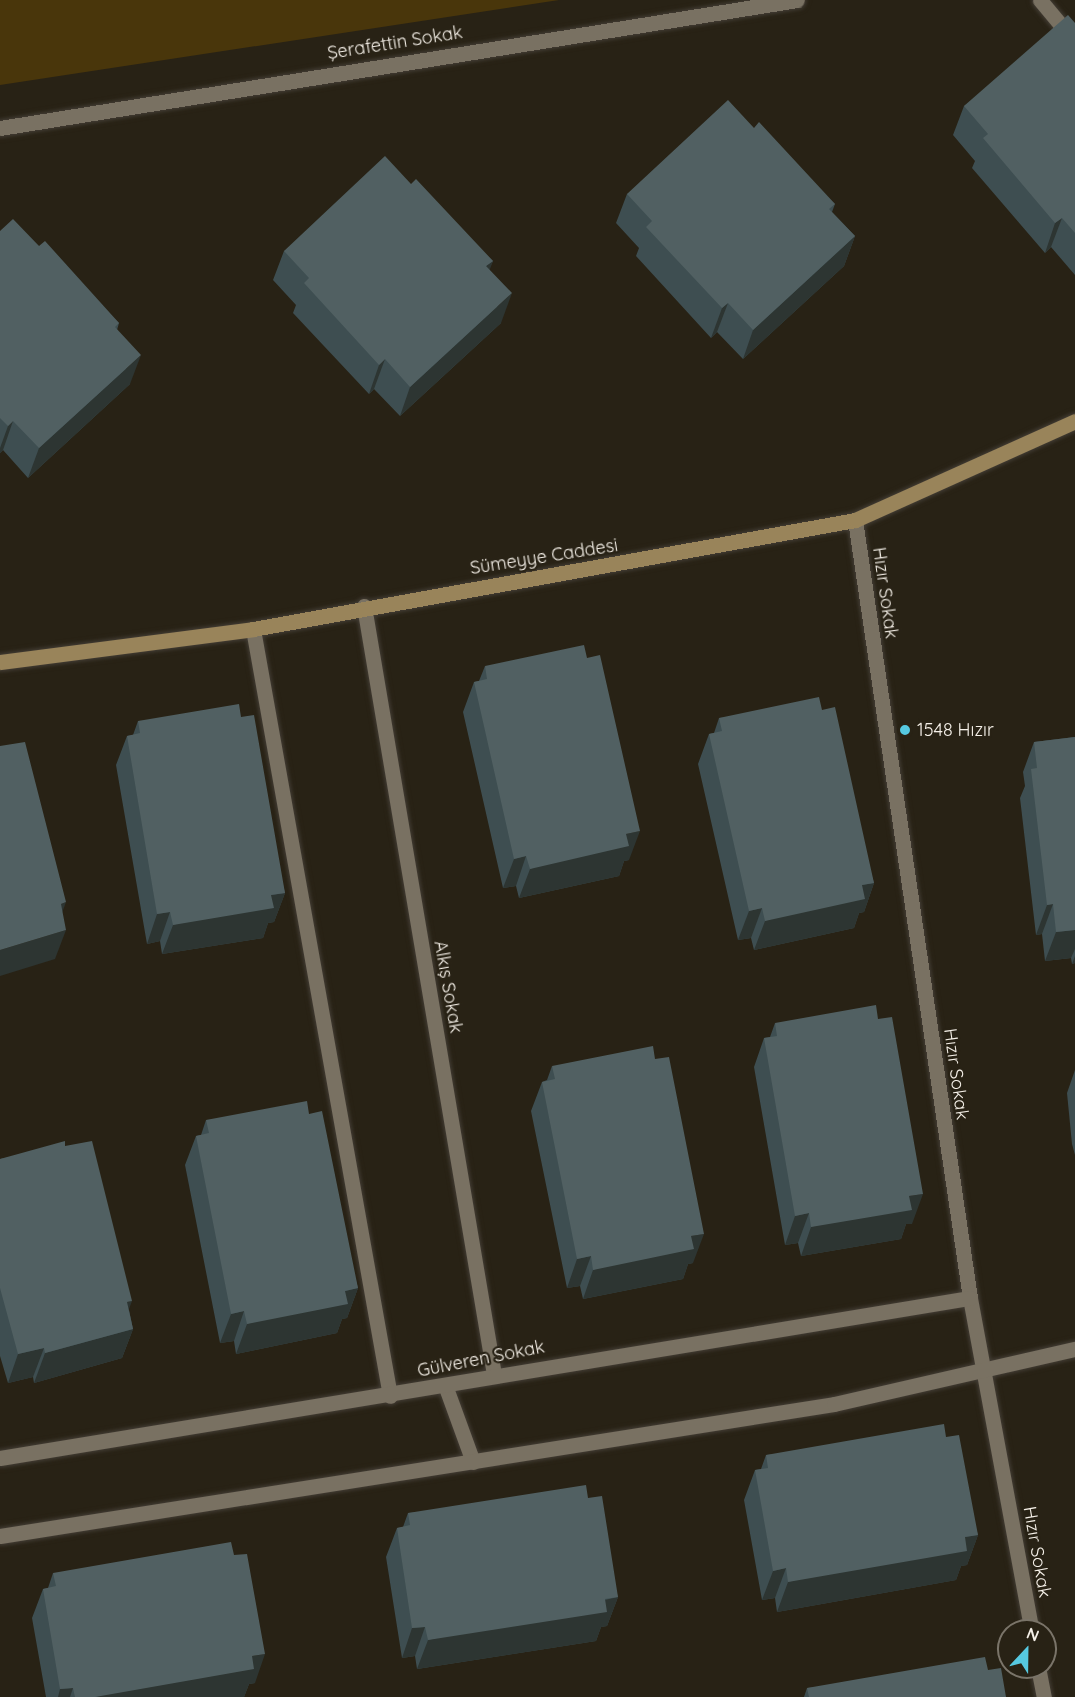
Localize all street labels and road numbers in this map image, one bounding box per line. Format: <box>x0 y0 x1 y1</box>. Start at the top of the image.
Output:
street label: Şerafettin Sokak <box>326 22 464 64</box>
street label: Sümeyye Caddesi <box>469 535 619 579</box>
street label: Hızır Sokak <box>868 546 902 640</box>
street label: Alkış Sokak <box>429 939 467 1035</box>
street label: Hızır Sokak <box>939 1027 973 1121</box>
street label: Gülveren Sokak <box>416 1336 546 1382</box>
street label: Hızır Sokak <box>1018 1505 1056 1599</box>

